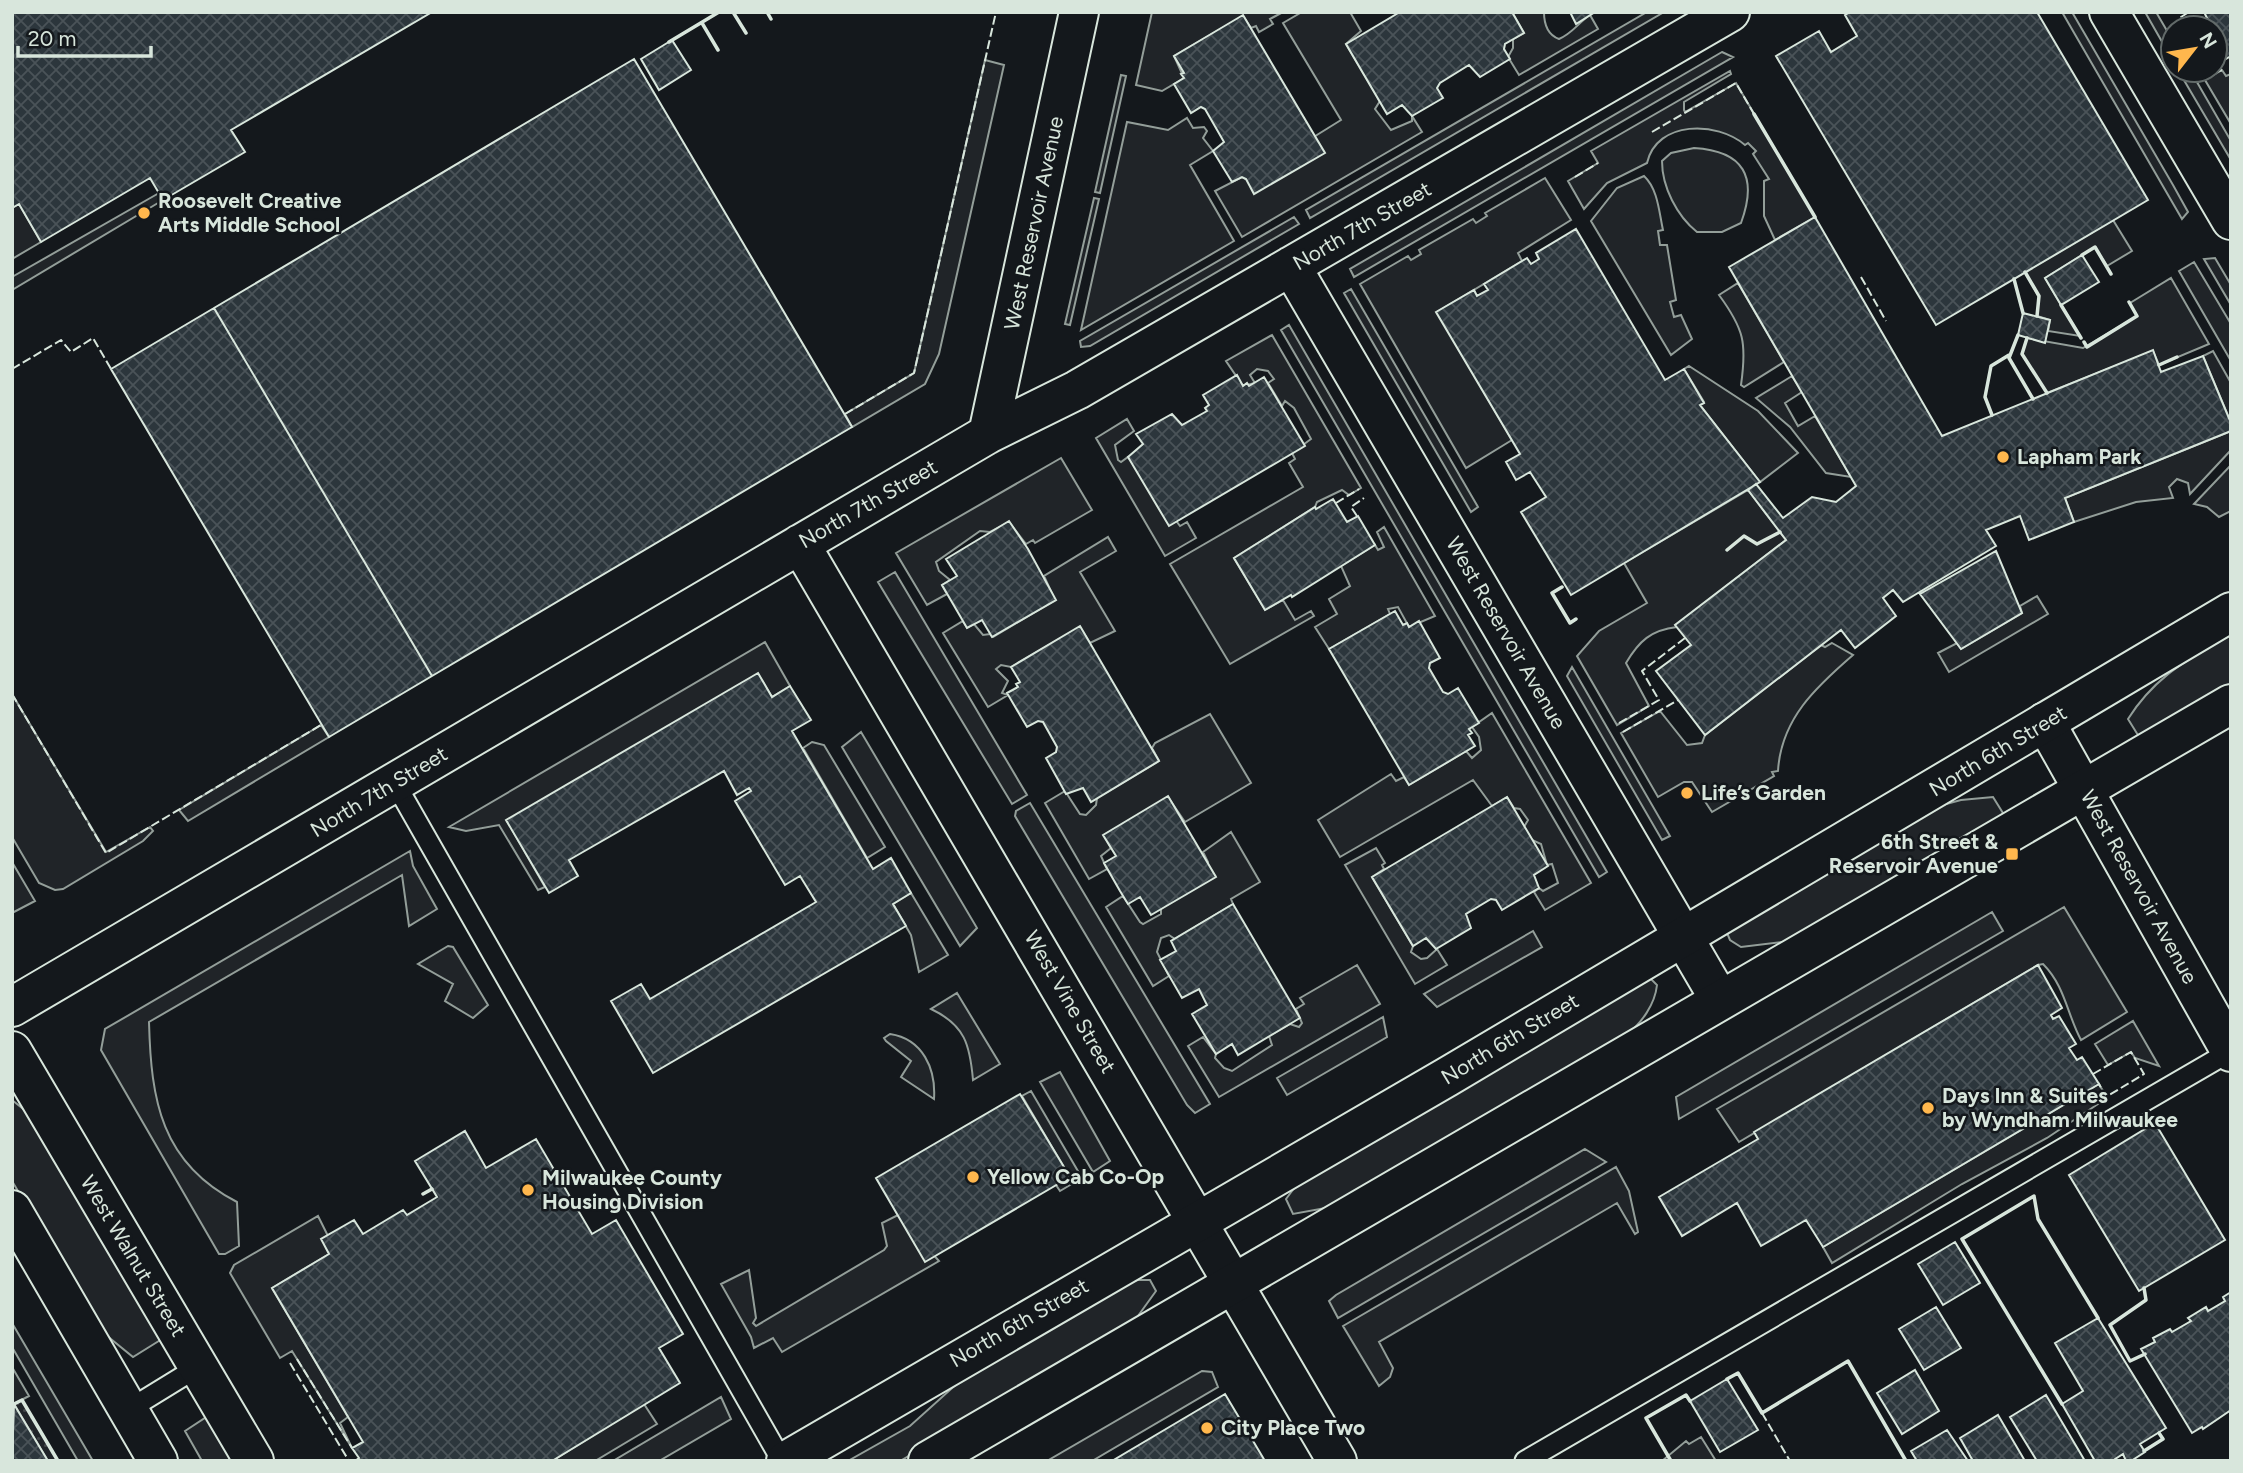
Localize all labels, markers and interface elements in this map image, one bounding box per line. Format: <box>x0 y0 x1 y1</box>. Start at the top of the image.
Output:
scale bar <box>18 14 150 58</box>
north arrow <box>2159 14 2229 84</box>
text: 20 m <box>28 26 76 51</box>
text: N <box>2195 28 2222 53</box>
street label: West Reservoir Avenue <box>999 114 1068 332</box>
street label: North 7th Street <box>1288 176 1435 275</box>
place label: Roosevelt Creative Arts Middle School <box>158 188 342 237</box>
marker: Roosevelt Creative Arts Middle School <box>136 205 152 221</box>
place label: Lapham Park <box>2017 444 2142 469</box>
marker: Lapham Park <box>1995 449 2011 465</box>
street label: North 7th Street <box>794 454 941 553</box>
street label: West Reservoir Avenue <box>1441 532 1572 733</box>
street label: North 6th Street <box>1924 700 2071 801</box>
street label: North 7th Street <box>306 741 452 842</box>
place label: Life’s Garden <box>1701 780 1826 805</box>
marker: Life’s Garden <box>1679 785 1695 801</box>
street label: West Reservoir Avenue <box>2076 786 2203 988</box>
place label: 6th Street & Reservoir Avenue <box>1829 829 1998 878</box>
marker: 6th Street & Reservoir Avenue <box>2004 846 2020 862</box>
street label: West Vine Street <box>1020 926 1121 1077</box>
street label: North 6th Street <box>1436 988 1583 1089</box>
place label: Days Inn & Suites by Wyndham Milwaukee <box>1942 1083 2178 1132</box>
marker: Days Inn & Suites by Wyndham Milwaukee <box>1920 1100 1936 1116</box>
place label: Yellow Cab Co-Op <box>987 1164 1164 1189</box>
place label: Milwaukee County Housing Division <box>542 1165 723 1214</box>
marker: Yellow Cab Co-Op <box>965 1169 981 1185</box>
street label: West Walnut Street <box>75 1171 191 1341</box>
marker: Milwaukee County Housing Division <box>520 1182 536 1198</box>
street label: North 6th Street <box>945 1273 1093 1372</box>
place label: City Place Two <box>1221 1415 1365 1440</box>
marker: City Place Two <box>1199 1420 1215 1436</box>

